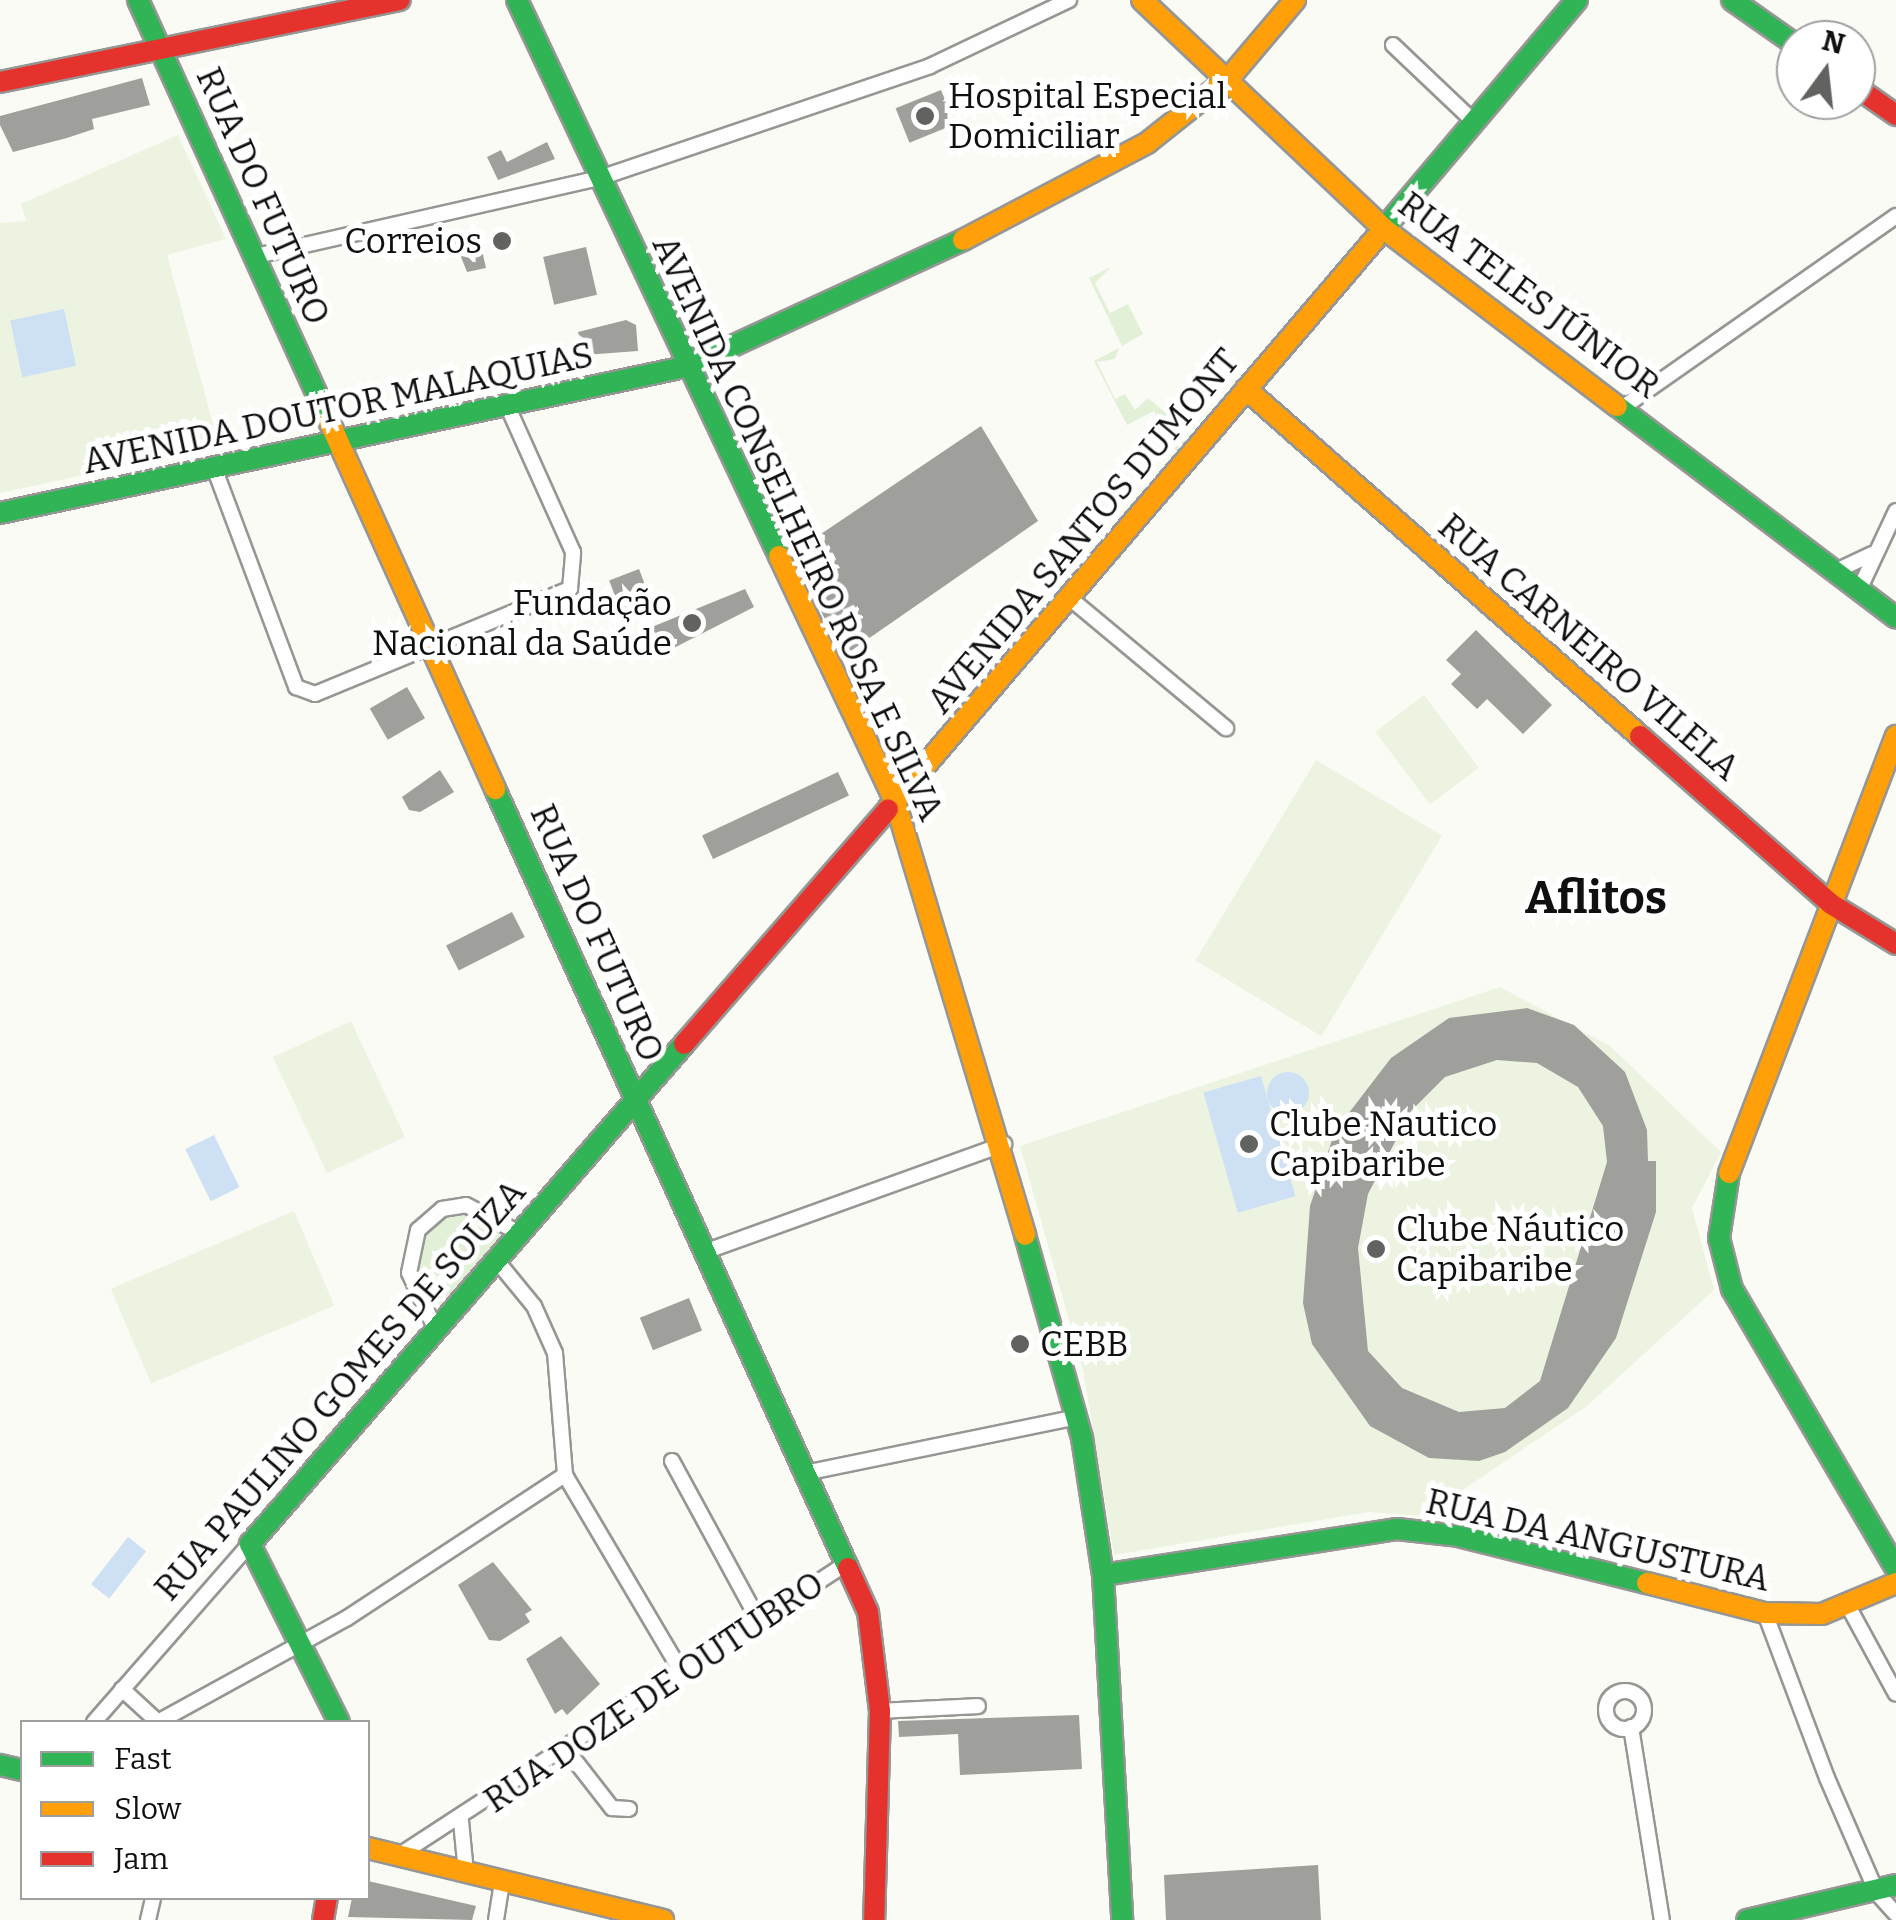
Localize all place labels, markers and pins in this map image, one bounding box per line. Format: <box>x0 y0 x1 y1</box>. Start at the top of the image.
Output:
place label: Hospital Especial Domiciliar <box>948 75 1226 157</box>
marker: Hospital Especial Domiciliar <box>912 103 938 129</box>
place label: Correios <box>344 220 482 262</box>
marker: Correios <box>491 230 513 252</box>
place label: Fundação Nacional da Saúde <box>372 582 672 664</box>
marker: Fundação Nacional da Saúde <box>681 612 703 634</box>
place label: Clube Nautico Capibaribe <box>1269 1103 1497 1185</box>
marker: Clube Nautico Capibaribe <box>1238 1133 1260 1155</box>
place label: Clube Náutico Capibaribe <box>1396 1208 1624 1290</box>
marker: Clube Náutico Capibaribe <box>1365 1238 1387 1260</box>
place label: CEBB <box>1040 1323 1129 1365</box>
marker: CEBB <box>1009 1333 1031 1355</box>

